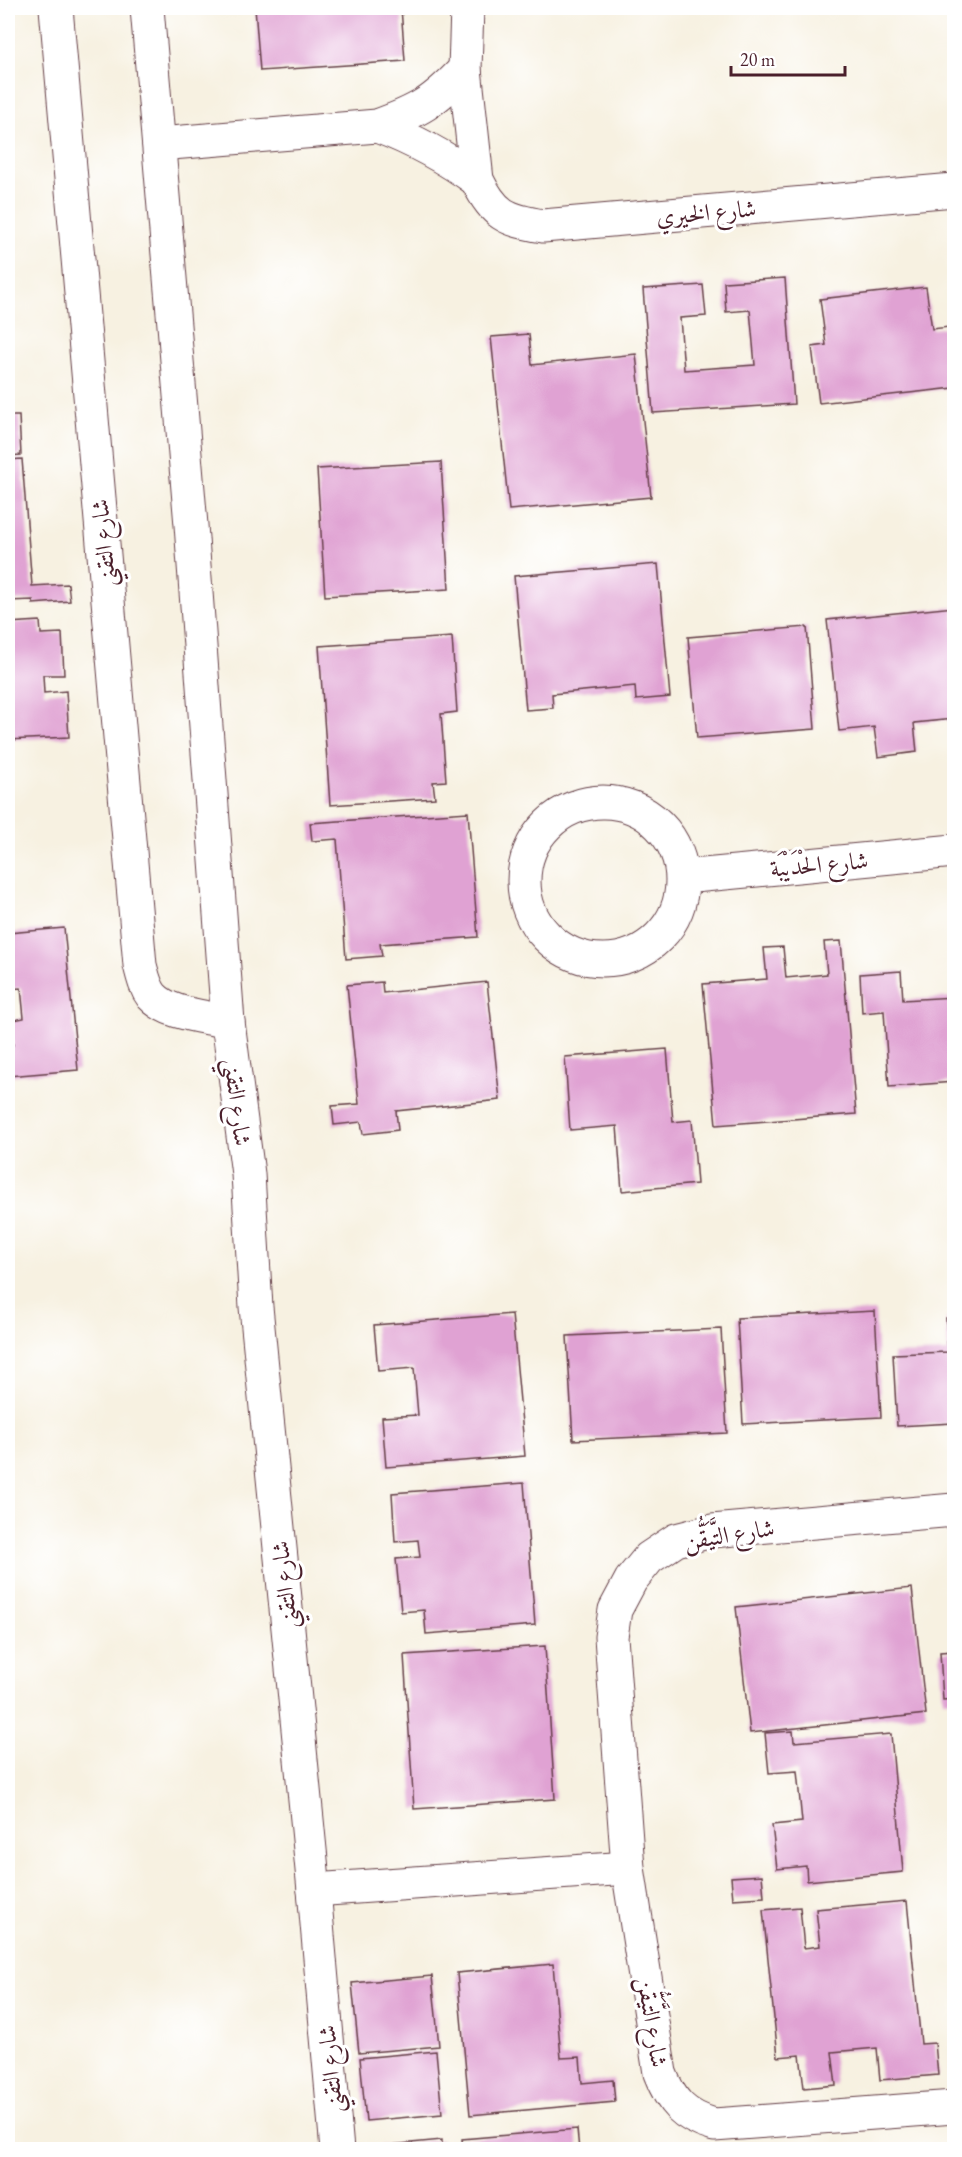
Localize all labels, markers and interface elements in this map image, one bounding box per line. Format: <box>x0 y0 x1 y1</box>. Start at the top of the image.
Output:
scale bar <box>731 39 845 77</box>
text: 20 m <box>740 48 775 71</box>
street label: شارع الخيري <box>655 192 758 237</box>
street label: شارع التقني <box>84 497 129 588</box>
street label: شارع الحْدَيْبَة <box>768 842 870 889</box>
street label: شارع التقني <box>210 1056 259 1149</box>
street label: شارع التَّيَقُّن <box>680 1504 777 1561</box>
street label: شارع التقني <box>264 1539 311 1631</box>
street label: شارع التَّيَقُّن <box>626 1973 683 2070</box>
street label: شارع التقني <box>311 2023 356 2114</box>

